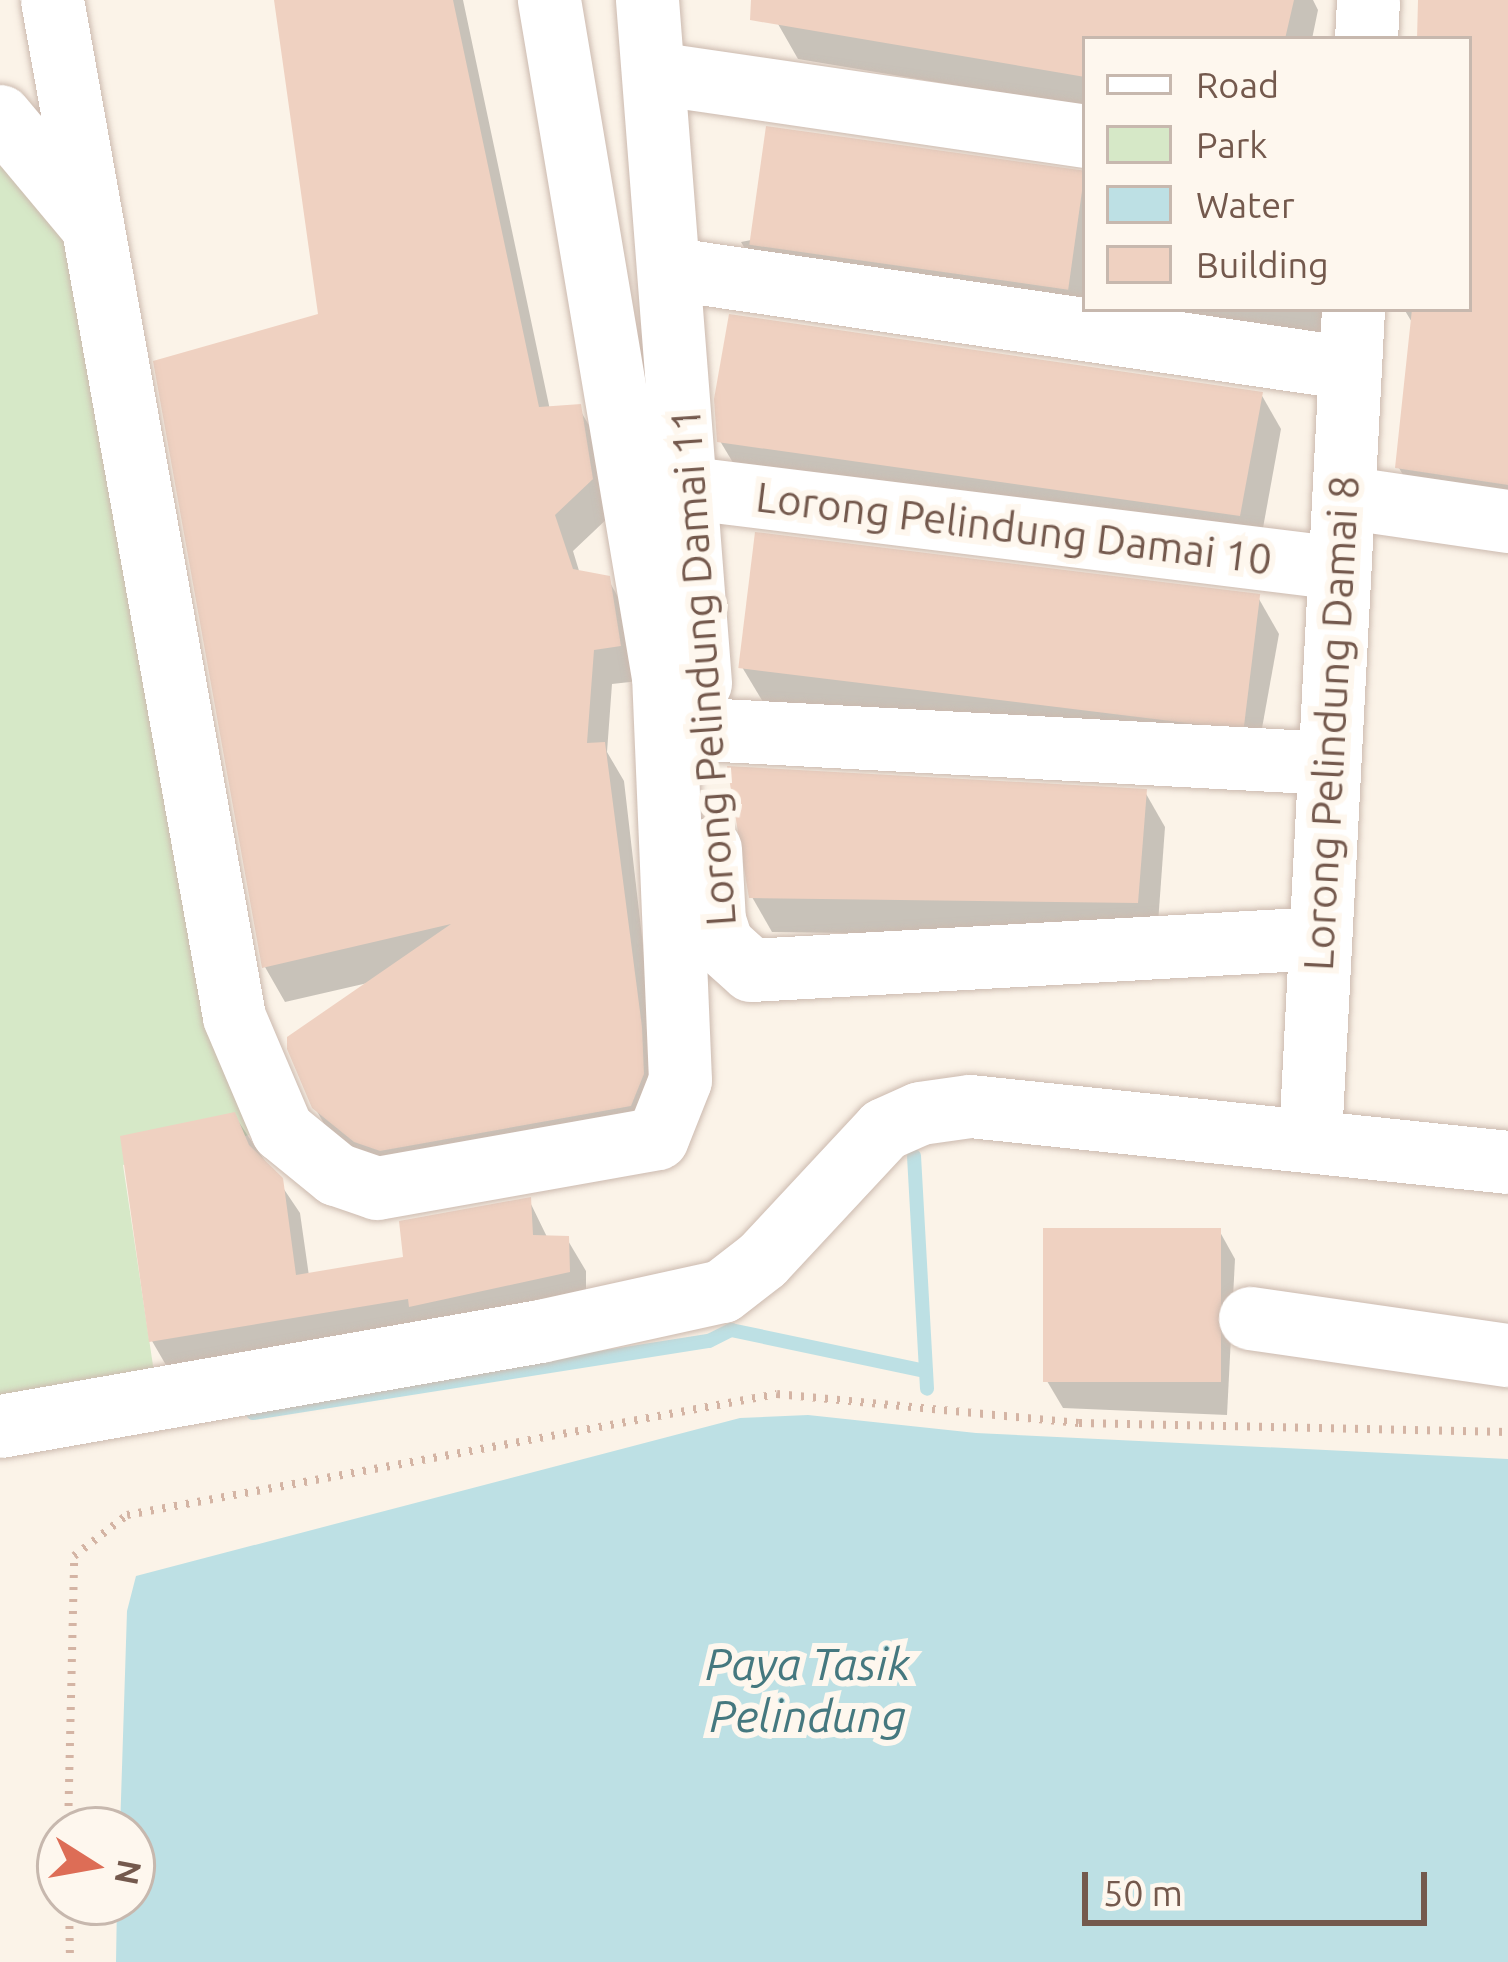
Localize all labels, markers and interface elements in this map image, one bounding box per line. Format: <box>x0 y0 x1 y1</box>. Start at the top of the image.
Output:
legend <box>1082 36 1472 312</box>
text: Road <box>1196 64 1279 105</box>
text: Park <box>1196 124 1268 165</box>
text: Water <box>1196 184 1295 225</box>
text: Building <box>1196 244 1329 285</box>
street label: Lorong Pelindung Damai 11 <box>660 406 746 928</box>
street label: Lorong Pelindung Damai 10 <box>753 471 1275 585</box>
street label: Lorong Pelindung Damai 8 <box>1293 474 1369 972</box>
water label: Paya Tasik Pelindung <box>705 1637 911 1743</box>
north arrow <box>36 1806 156 1926</box>
scale bar <box>1088 1848 1433 1922</box>
text: N <box>108 1857 149 1888</box>
text: 50 m <box>1103 1872 1183 1913</box>

